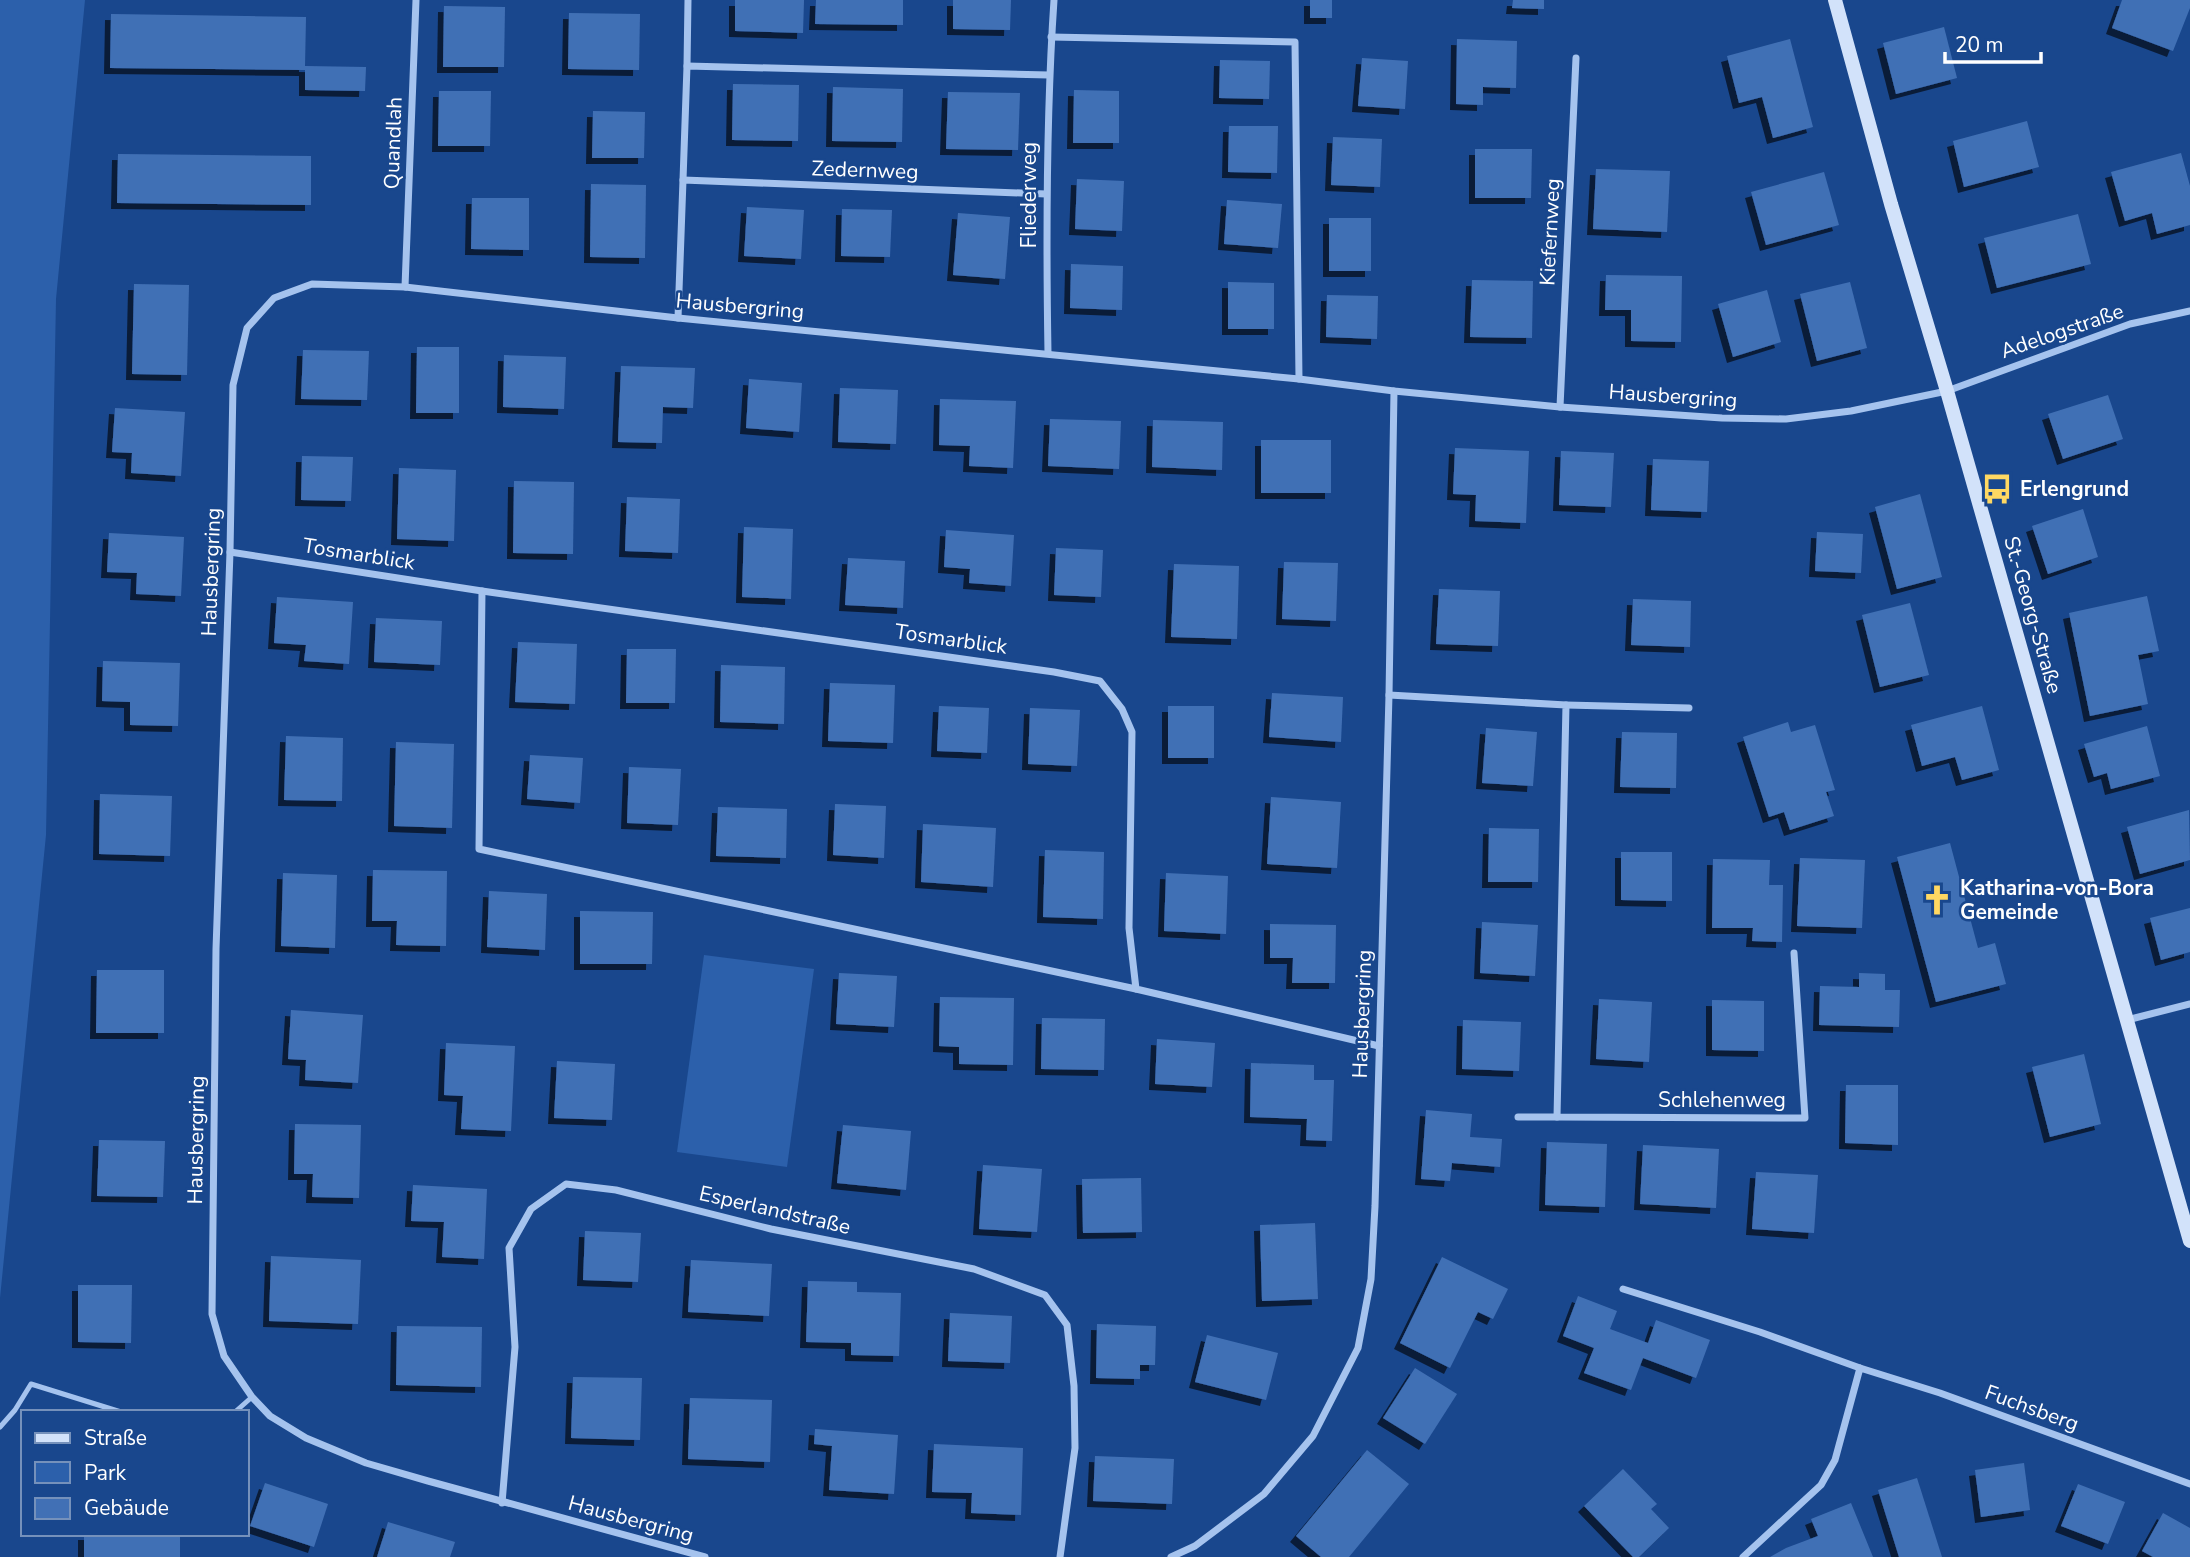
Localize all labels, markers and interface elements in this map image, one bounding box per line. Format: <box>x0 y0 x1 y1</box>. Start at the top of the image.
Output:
scale bar <box>1945 21 2041 65</box>
text: 20 m <box>1955 31 2004 59</box>
street label: Quandlah <box>377 96 409 190</box>
street label: Fliederweg <box>1015 142 1043 248</box>
street label: Zedernweg <box>811 154 919 186</box>
street label: Kiefernweg <box>1533 178 1567 286</box>
street label: Hausbergring <box>675 286 805 326</box>
street label: Adelogstraße <box>1997 297 2127 365</box>
street label: Hausbergring <box>1608 378 1738 414</box>
bus stop icon: Erlengrund <box>1980 472 2014 506</box>
place label: Erlengrund <box>2020 475 2129 503</box>
street label: Hausbergring <box>195 507 227 637</box>
street label: Tosmarblick <box>301 531 417 577</box>
street label: St.-Georg-Straße <box>1997 533 2069 697</box>
street label: Tosmarblick <box>893 617 1009 661</box>
place label: Katharina-von-Bora Gemeinde <box>1960 874 2154 926</box>
church icon: Katharina-von-Bora Gemeinde <box>1920 883 1954 917</box>
street label: Hausbergring <box>1346 949 1378 1079</box>
street label: Hausbergring <box>181 1075 211 1205</box>
street label: Schlehenweg <box>1658 1086 1786 1114</box>
street label: Esperlandstraße <box>697 1179 853 1241</box>
street label: Fuchsberg <box>1981 1378 2083 1438</box>
legend <box>21 1410 248 1536</box>
text: Straße <box>84 1424 147 1452</box>
text: Park <box>84 1459 126 1487</box>
street label: Hausbergring <box>565 1489 697 1549</box>
text: Gebäude <box>84 1494 169 1522</box>

